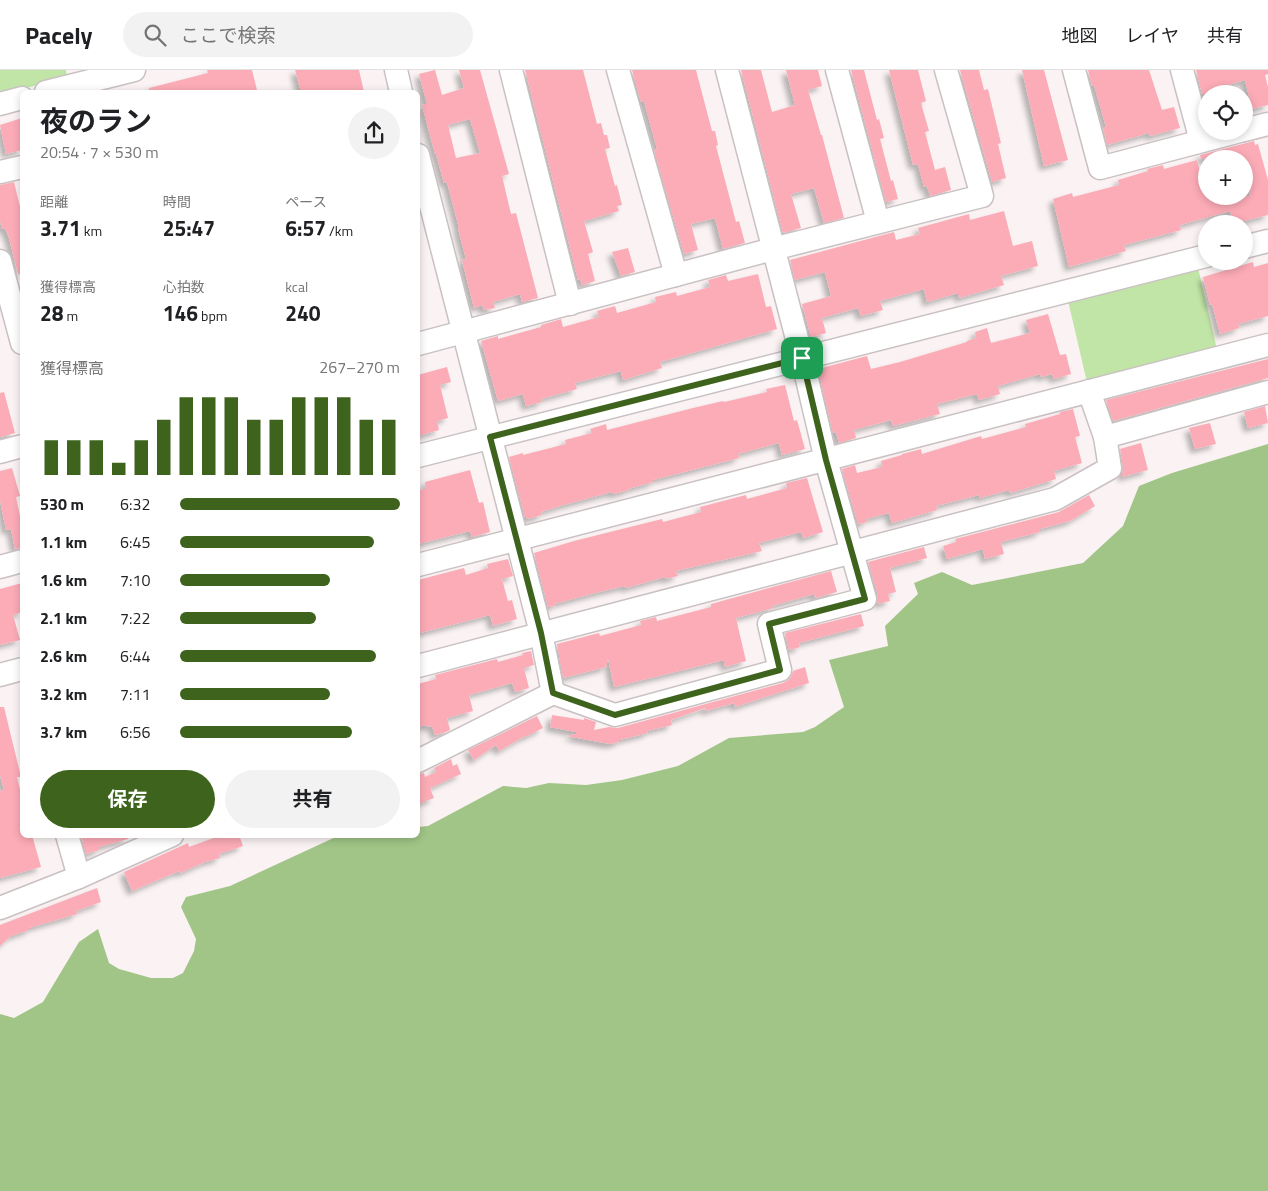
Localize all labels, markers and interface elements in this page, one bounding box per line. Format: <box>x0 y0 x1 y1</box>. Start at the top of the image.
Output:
search box <box>123 12 473 57</box>
text: Pacely <box>25 17 93 53</box>
text: ここで検索 <box>181 20 276 49</box>
icon: search <box>141 21 169 49</box>
text: 地図 <box>1062 22 1098 49</box>
text: レイヤ <box>1126 22 1179 49</box>
text: 共有 <box>1207 22 1243 49</box>
map controls <box>1198 85 1253 270</box>
button: locate <box>1198 85 1253 140</box>
text: 夜のラン <box>40 99 152 142</box>
button: share <box>348 107 400 159</box>
text: 20:54 · 7 × 530 m <box>40 140 159 164</box>
button: + <box>1198 150 1253 205</box>
text: 距離 <box>40 191 68 212</box>
text: 時間 <box>163 191 191 212</box>
text: ペース <box>285 191 327 212</box>
text: 3.71 <box>40 212 81 244</box>
text: 25:47 <box>163 212 215 244</box>
text: 6:57 <box>285 212 326 244</box>
button: − <box>1198 215 1253 270</box>
text: km <box>81 220 102 241</box>
text: /km <box>326 220 353 241</box>
text: 獲得標高 <box>40 276 96 297</box>
text: 心拍数 <box>163 276 205 297</box>
text: kcal <box>285 276 308 297</box>
text: 28 <box>40 297 64 329</box>
text: 146 <box>163 297 198 329</box>
text: 240 <box>285 297 321 329</box>
text: m <box>64 305 78 326</box>
text: bpm <box>198 305 227 326</box>
pin <box>781 337 823 379</box>
icon: arrive <box>788 344 816 372</box>
text: 267–270 m <box>319 355 400 379</box>
text: 獲得標高 <box>40 356 104 380</box>
text: 530 m <box>40 492 84 516</box>
text: 6:32 <box>120 492 150 516</box>
text: 1.1 km <box>40 530 87 554</box>
text: 6:45 <box>120 530 150 554</box>
text: 1.6 km <box>40 568 87 592</box>
text: 7:10 <box>120 568 150 592</box>
text: 2.1 km <box>40 606 87 630</box>
text: 7:22 <box>120 606 150 630</box>
text: 2.6 km <box>40 644 87 668</box>
text: 6:44 <box>120 644 150 668</box>
text: 3.2 km <box>40 682 87 706</box>
text: 7:11 <box>120 682 150 706</box>
text: 3.7 km <box>40 720 87 744</box>
text: 6:56 <box>120 720 150 744</box>
button: 保存 <box>40 770 215 828</box>
button: 共有 <box>225 770 400 828</box>

